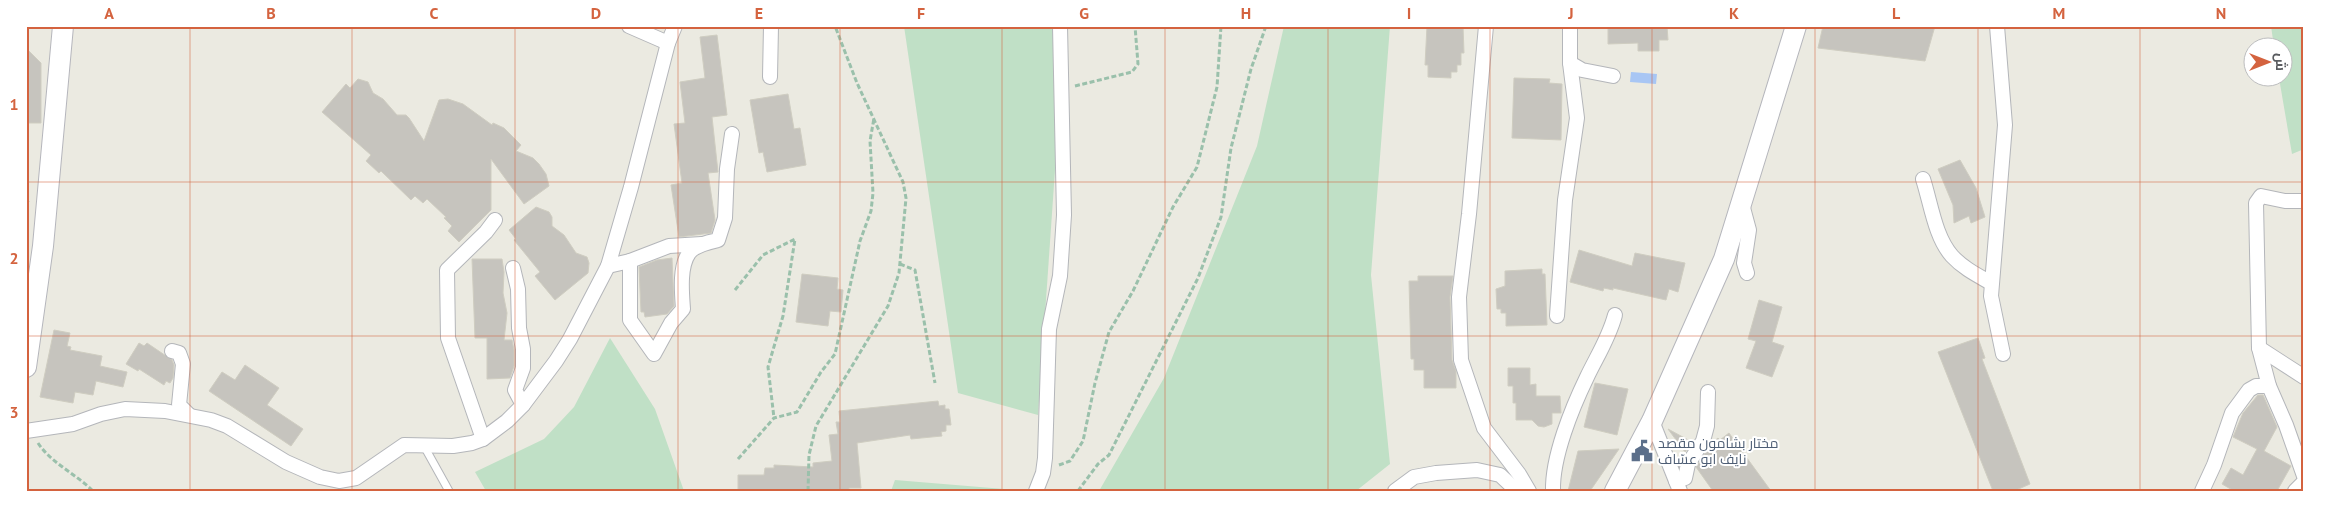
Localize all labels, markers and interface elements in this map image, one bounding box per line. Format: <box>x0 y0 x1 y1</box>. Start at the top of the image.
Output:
text: A <box>104 3 114 23</box>
text: B <box>266 3 276 23</box>
text: C <box>430 3 439 23</box>
text: D <box>591 3 601 23</box>
text: E <box>755 3 763 23</box>
text: F <box>917 3 925 23</box>
text: G <box>1079 3 1089 23</box>
text: H <box>1241 3 1251 23</box>
text: I <box>1407 3 1411 23</box>
text: J <box>1567 3 1574 23</box>
text: K <box>1729 3 1739 23</box>
text: L <box>1892 3 1901 23</box>
text: M <box>2053 3 2065 23</box>
text: N <box>2216 3 2226 23</box>
north arrow <box>2242 38 2292 88</box>
text: ش <box>2272 53 2290 71</box>
text: 1 <box>9 94 19 114</box>
text: 2 <box>9 248 19 268</box>
text: 3 <box>9 402 19 422</box>
place label: مختار بشامون مقصد نايف ابو عسّاف <box>1658 434 1779 468</box>
public building icon: مختار بشامون مقصد نايف ابو عسّاف <box>1629 438 1655 464</box>

